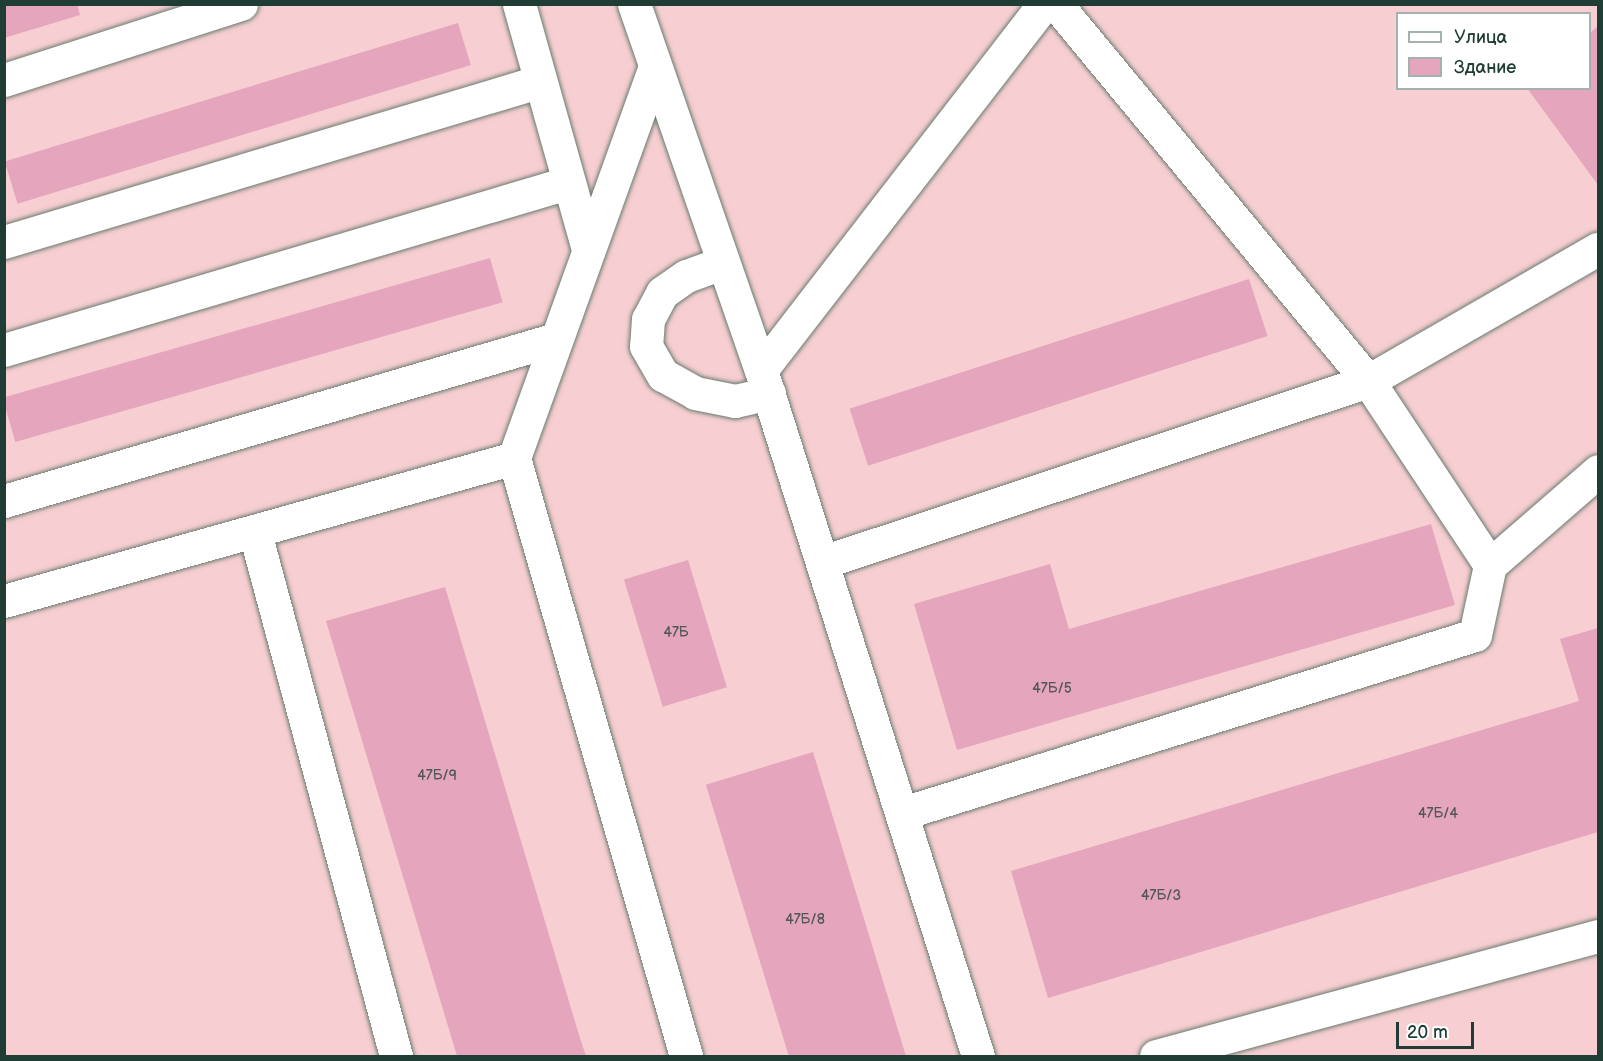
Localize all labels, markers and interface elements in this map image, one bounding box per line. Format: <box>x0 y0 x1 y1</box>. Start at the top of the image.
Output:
legend <box>1396 12 1591 90</box>
text: Улица <box>1454 27 1507 48</box>
text: Здание <box>1454 57 1516 78</box>
house number: 47Б <box>663 625 689 641</box>
house number: 47Б/5 <box>1032 681 1072 697</box>
house number: 47Б/9 <box>417 768 457 784</box>
house number: 47Б/4 <box>1418 806 1458 822</box>
house number: 47Б/3 <box>1141 888 1181 904</box>
house number: 47Б/8 <box>785 912 825 928</box>
scale bar <box>1399 1010 1477 1048</box>
text: 20 m <box>1407 1022 1448 1043</box>

